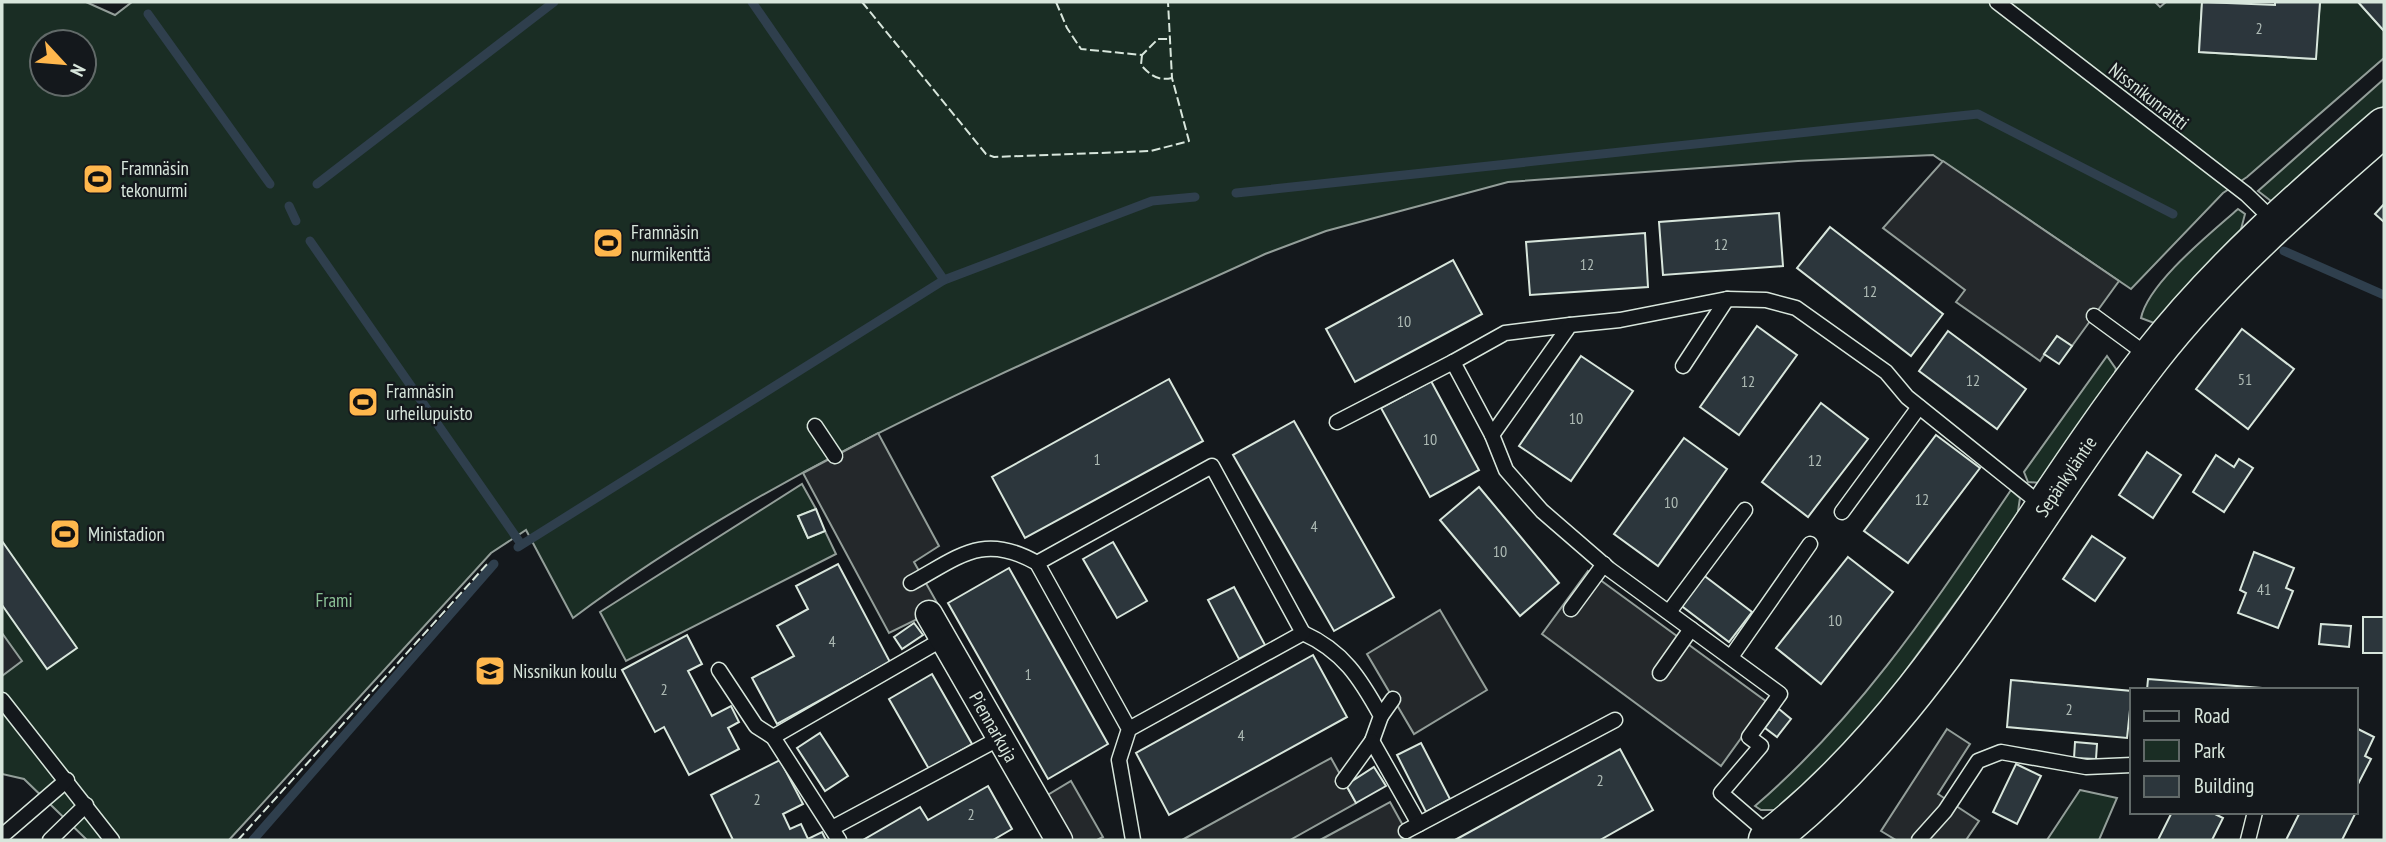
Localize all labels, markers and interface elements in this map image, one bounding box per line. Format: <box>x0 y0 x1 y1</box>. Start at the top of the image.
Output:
house number: 2 <box>2255 18 2263 38</box>
north arrow <box>28 28 98 98</box>
street label: Nissnikunraitti <box>2104 57 2194 135</box>
text: N <box>65 61 91 80</box>
place label: Framnäsin tekonurmi <box>121 156 189 202</box>
sports icon: Framnäsin tekonurmi <box>81 162 115 196</box>
place label: Framnäsin nurmikenttä <box>631 220 711 266</box>
sports icon: Framnäsin nurmikenttä <box>591 226 625 260</box>
house number: 12 <box>1714 234 1728 254</box>
house number: 12 <box>1580 254 1594 274</box>
house number: 12 <box>1863 281 1877 301</box>
house number: 10 <box>1397 311 1411 331</box>
house number: 51 <box>2238 369 2252 389</box>
house number: 12 <box>1966 370 1980 390</box>
house number: 12 <box>1741 371 1755 391</box>
place label: Framnäsin urheilupuisto <box>386 379 473 425</box>
sports icon: Framnäsin urheilupuisto <box>346 385 380 419</box>
house number: 10 <box>1569 408 1583 428</box>
house number: 10 <box>1423 429 1437 449</box>
street label: Sepänkyläntie <box>2030 431 2102 521</box>
house number: 1 <box>1093 449 1101 469</box>
house number: 12 <box>1808 450 1822 470</box>
house number: 12 <box>1915 489 1929 509</box>
house number: 10 <box>1664 492 1678 512</box>
house number: 4 <box>1310 516 1318 536</box>
sports icon: Ministadion <box>48 517 82 551</box>
place label: Ministadion <box>88 522 165 546</box>
house number: 10 <box>1493 541 1507 561</box>
house number: 41 <box>2257 579 2271 599</box>
park label: Frami <box>315 588 353 612</box>
house number: 10 <box>1828 610 1842 630</box>
house number: 4 <box>828 631 836 651</box>
school or university icon: Nissnikun koulu <box>473 654 507 688</box>
place label: Nissnikun koulu <box>513 659 617 683</box>
house number: 1 <box>1024 664 1032 684</box>
house number: 2 <box>660 679 668 699</box>
street label: Piennarkuja <box>964 687 1024 766</box>
legend <box>2130 688 2358 814</box>
house number: 2 <box>2065 699 2073 719</box>
text: Road <box>2194 702 2230 729</box>
house number: 4 <box>1237 725 1245 745</box>
text: Park <box>2194 737 2225 764</box>
house number: 2 <box>1596 770 1604 790</box>
text: Building <box>2194 772 2254 799</box>
house number: 2 <box>753 789 761 809</box>
house number: 2 <box>967 804 975 824</box>

